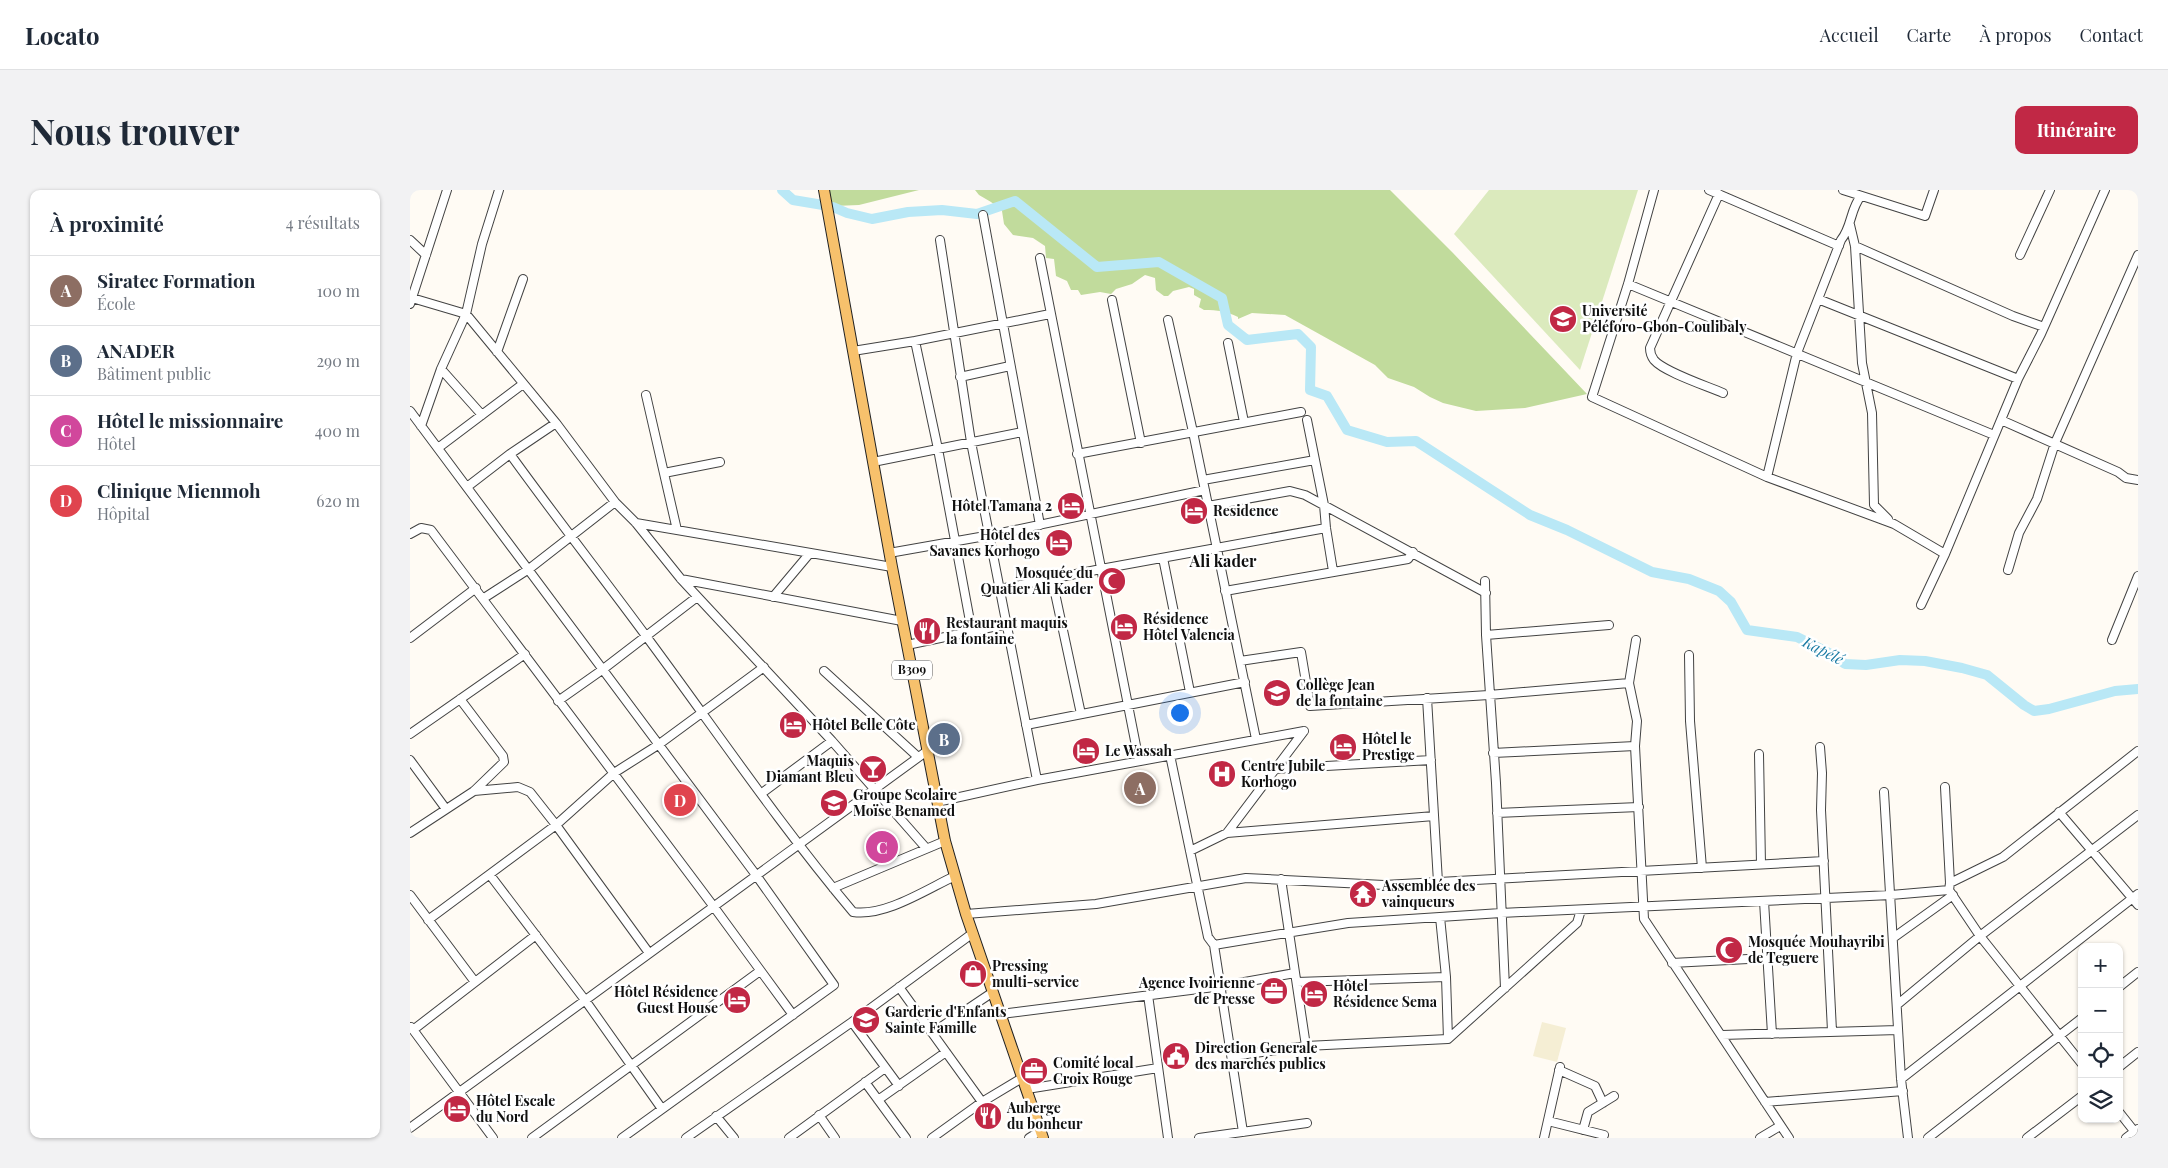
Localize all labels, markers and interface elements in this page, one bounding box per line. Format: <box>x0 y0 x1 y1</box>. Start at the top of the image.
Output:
text: Locato <box>25 19 99 51</box>
text: Accueil <box>1820 23 1879 47</box>
text: Carte <box>1907 23 1951 47</box>
text: À propos <box>1979 23 2052 47</box>
text: Contact <box>2080 23 2143 47</box>
button: Itinéraire <box>2015 106 2138 154</box>
text: Nous trouver <box>30 107 240 154</box>
text: À proximité <box>50 209 164 237</box>
text: 4 résultats <box>286 212 360 233</box>
text: Siratec Formation <box>97 267 255 293</box>
text: A <box>61 280 71 301</box>
text: 100 m <box>317 280 360 301</box>
text: École <box>97 293 136 314</box>
place label: Université Péléforo-Gbon-Coulibaly <box>1582 301 1747 336</box>
school or university icon: Université Péléforo-Gbon-Coulibaly <box>1548 304 1578 334</box>
text: ANADER <box>97 337 175 363</box>
text: B <box>61 350 71 371</box>
text: 290 m <box>316 350 360 371</box>
text: Bâtiment public <box>97 363 211 384</box>
text: Hôtel le missionnaire <box>97 407 283 433</box>
text: C <box>60 420 72 441</box>
text: 400 m <box>315 420 360 441</box>
text: Hôtel <box>97 433 136 454</box>
text: Clinique Mienmoh <box>97 477 261 503</box>
text: D <box>60 490 72 511</box>
text: 620 m <box>316 490 360 511</box>
hotel icon: Hôtel Tamana 2 <box>1056 491 1086 521</box>
place label: Hôtel Tamana 2 <box>952 496 1052 515</box>
hotel icon: Residence <box>1179 496 1209 526</box>
place label: Residence <box>1213 501 1279 520</box>
text: Hôpital <box>97 503 150 524</box>
place label: Hôtel des Savanes Korhogo <box>929 525 1040 560</box>
hotel icon: Hôtel des Savanes Korhogo <box>1044 528 1074 558</box>
district label: Ali kader <box>1189 550 1257 571</box>
place label: Mosquée du Quatier Ali Kader <box>980 563 1094 598</box>
mosque icon: Mosquée du Quatier Ali Kader <box>1097 566 1127 596</box>
place label: Résidence Hôtel Valencia <box>1143 609 1236 644</box>
hotel icon: Résidence Hôtel Valencia <box>1109 612 1139 642</box>
place label: Restaurant maquis la fontaine <box>946 613 1068 648</box>
restaurant icon: Restaurant maquis la fontaine <box>912 616 942 646</box>
water label: Kapélé <box>1799 631 1849 669</box>
road number: B309 <box>892 660 932 680</box>
place label: Collège Jean de la fontaine <box>1296 675 1383 710</box>
school or university icon: Collège Jean de la fontaine <box>1262 678 1292 708</box>
your location <box>1167 700 1193 726</box>
hotel icon: Hôtel Belle Côte <box>778 710 808 740</box>
place label: Hôtel Belle Côte <box>812 715 916 734</box>
pin: B <box>928 720 960 758</box>
place label: Hôtel le Prestige <box>1362 729 1415 764</box>
hotel icon: Hôtel le Prestige <box>1328 732 1358 762</box>
hotel icon: Le Wassah <box>1071 736 1101 766</box>
place label: Le Wassah <box>1105 741 1172 760</box>
place label: Maquis Diamant Bleu <box>766 751 855 786</box>
bar icon: Maquis Diamant Bleu <box>858 754 888 784</box>
place label: Centre Jubile Korhogo <box>1241 756 1325 791</box>
hospital icon: Centre Jubile Korhogo <box>1207 759 1237 789</box>
pin: A <box>1124 769 1156 807</box>
pin: D <box>664 781 696 819</box>
place label: Groupe Scolaire Moïse Benamed <box>853 785 957 820</box>
school or university icon: Groupe Scolaire Moïse Benamed <box>819 788 849 818</box>
pin: C <box>866 828 898 866</box>
place label: Assemblée des vainqueurs <box>1381 876 1475 911</box>
temple icon: Assemblée des vainqueurs <box>1348 879 1378 909</box>
place label: Mosquée Mouhayribi de Teguere <box>1748 932 1885 967</box>
mosque icon: Mosquée Mouhayribi de Teguere <box>1714 935 1744 965</box>
map controls <box>2078 943 2123 1123</box>
button: + <box>2078 943 2123 988</box>
place label: Pressing multi-service <box>992 956 1079 991</box>
shop icon: Pressing multi-service <box>958 959 988 989</box>
place label: Agence Ivoirienne de Presse <box>1138 973 1255 1008</box>
office icon: Agence Ivoirienne de Presse <box>1259 976 1289 1006</box>
place label: Hôtel Résidence Sema <box>1333 976 1438 1011</box>
hotel icon: Hôtel Résidence Sema <box>1299 979 1329 1009</box>
place label: Hôtel Résidence Guest House <box>614 982 718 1017</box>
hotel icon: Hôtel Résidence Guest House <box>722 985 752 1015</box>
button: − <box>2078 988 2123 1033</box>
place label: Garderie d'Enfants Sainte Famille <box>885 1002 1006 1037</box>
school or university icon: Garderie d'Enfants Sainte Famille <box>851 1005 881 1035</box>
button: locate <box>2078 1033 2123 1078</box>
place label: Direction Generale des marchés publics <box>1195 1038 1326 1073</box>
public building icon: Direction Generale des marchés publics <box>1161 1041 1191 1071</box>
place label: Comité local Croix Rouge <box>1053 1053 1134 1088</box>
office icon: Comité local Croix Rouge <box>1019 1056 1049 1086</box>
button: layers <box>2078 1078 2123 1123</box>
place label: Hôtel Escale du Nord <box>476 1091 555 1126</box>
hotel icon: Hôtel Escale du Nord <box>442 1094 472 1124</box>
place label: Auberge du bonheur <box>1006 1098 1083 1133</box>
restaurant icon: Auberge du bonheur <box>973 1101 1003 1131</box>

